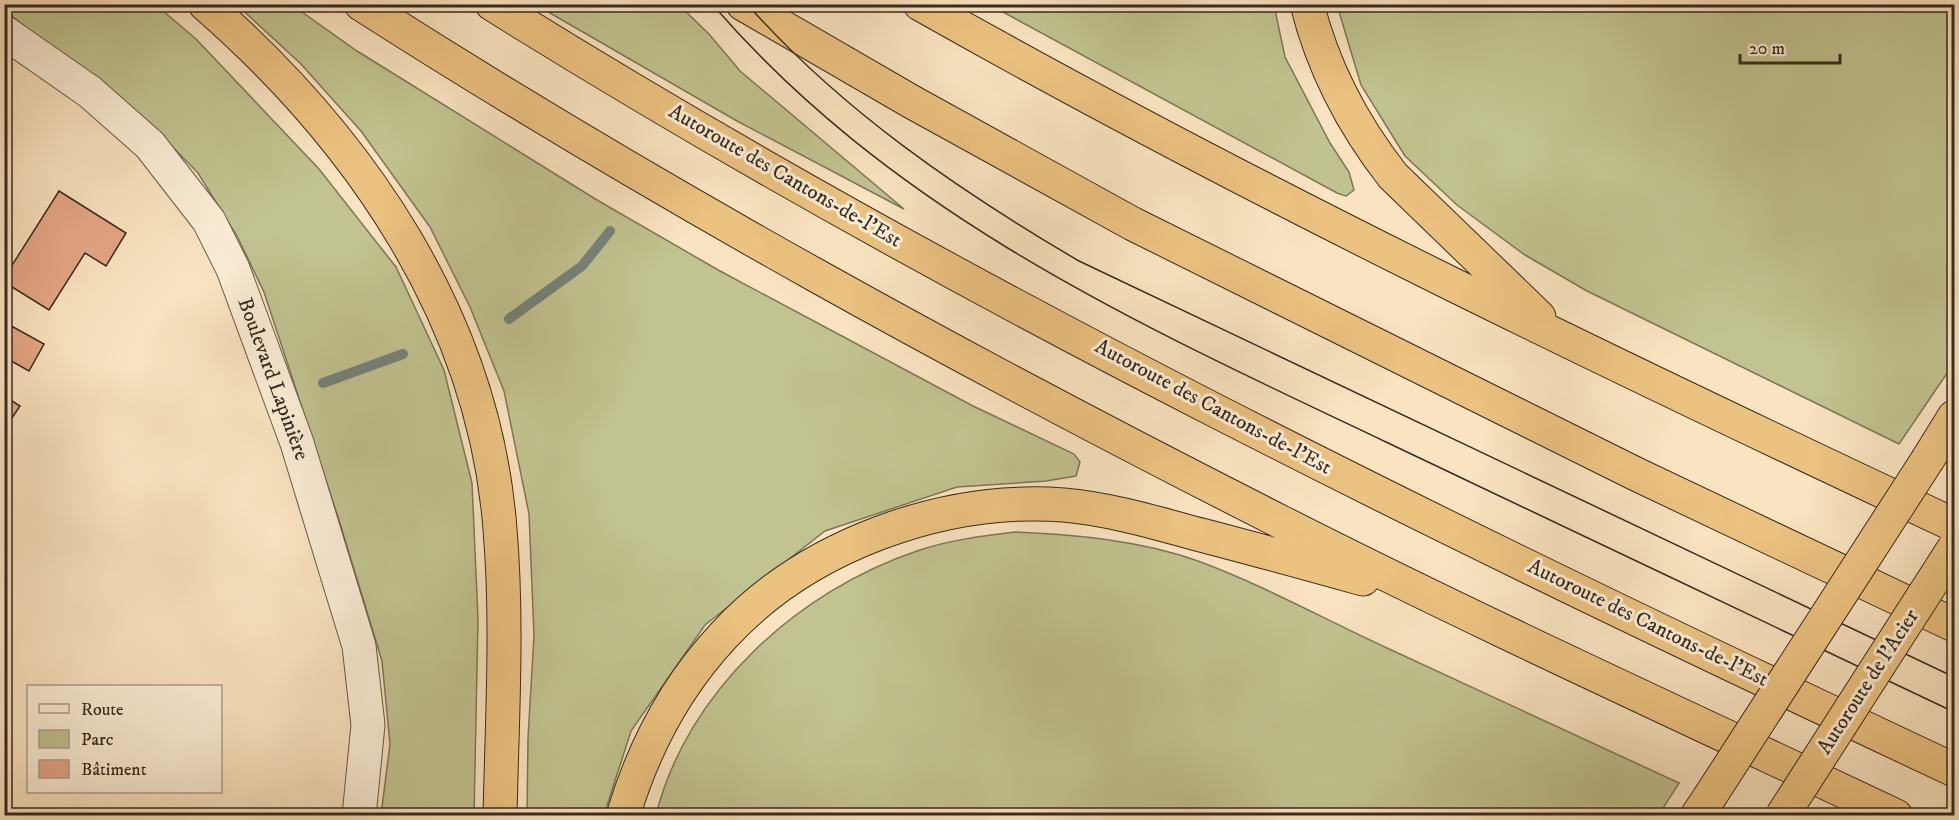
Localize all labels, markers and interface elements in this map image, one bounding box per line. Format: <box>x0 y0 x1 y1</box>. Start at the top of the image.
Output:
scale bar <box>1740 27 1840 65</box>
text: 20 m <box>1749 38 1785 60</box>
street label: Autoroute des Cantons-de-l'Est <box>664 99 906 253</box>
street label: Boulevard Lapinière <box>232 294 315 464</box>
street label: Autoroute des Cantons-de-l'Est <box>1090 333 1336 481</box>
street label: Autoroute des Cantons-de-l'Est <box>1524 553 1773 693</box>
street label: Autoroute de l'Acier <box>1811 605 1925 759</box>
legend <box>27 685 222 793</box>
text: Route <box>81 699 124 721</box>
text: Parc <box>81 729 114 751</box>
text: Bâtiment <box>81 759 147 781</box>

